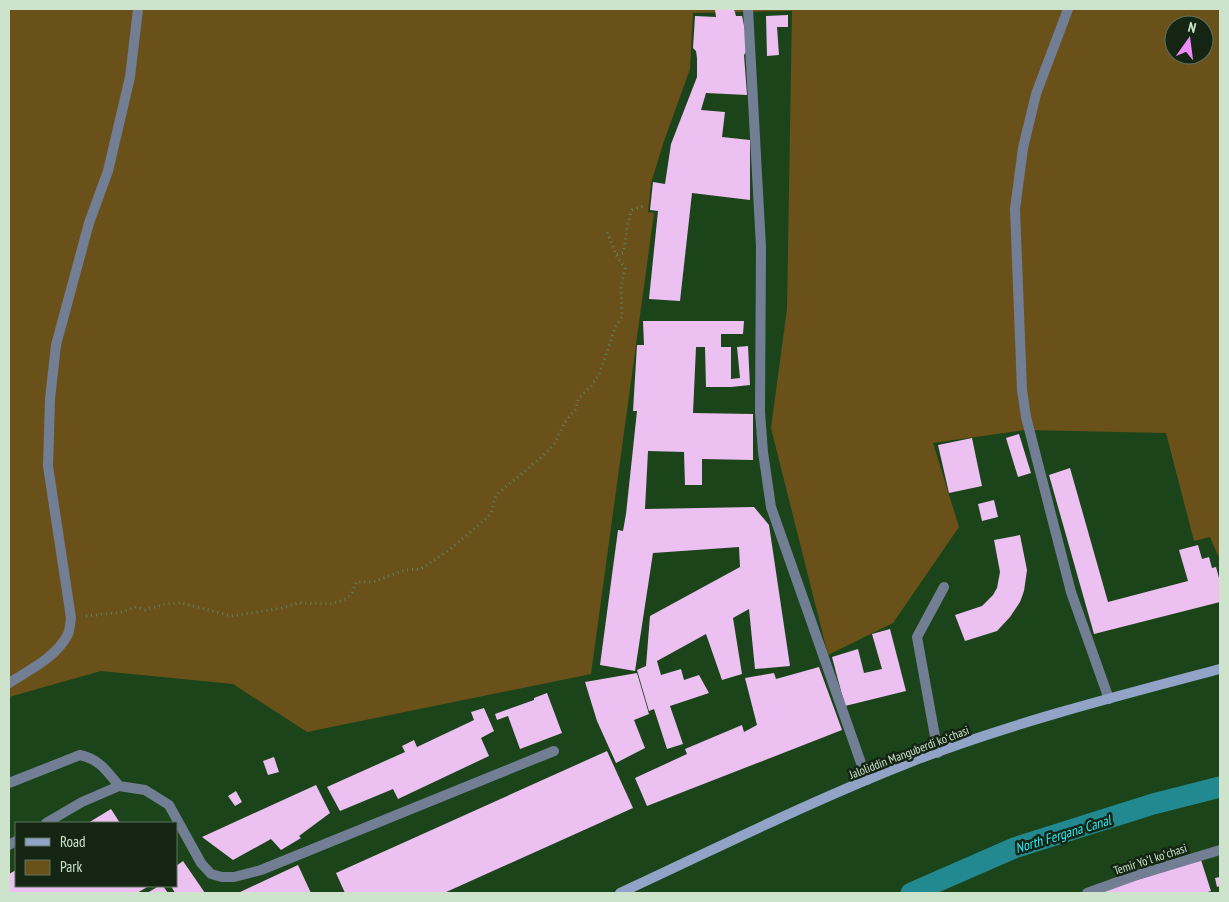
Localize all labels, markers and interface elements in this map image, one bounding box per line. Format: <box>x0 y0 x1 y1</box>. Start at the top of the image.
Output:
north arrow <box>1164 15 1214 65</box>
text: N <box>1186 18 1198 37</box>
street label: Jaloliddin Manguberdi koʻchasi <box>846 722 971 782</box>
water label: North Fergana Canal <box>1013 810 1115 857</box>
legend <box>15 822 178 887</box>
text: Road <box>60 832 86 851</box>
street label: Temir Yoʻl koʻchasi <box>1111 840 1189 878</box>
text: Park <box>60 857 82 876</box>

